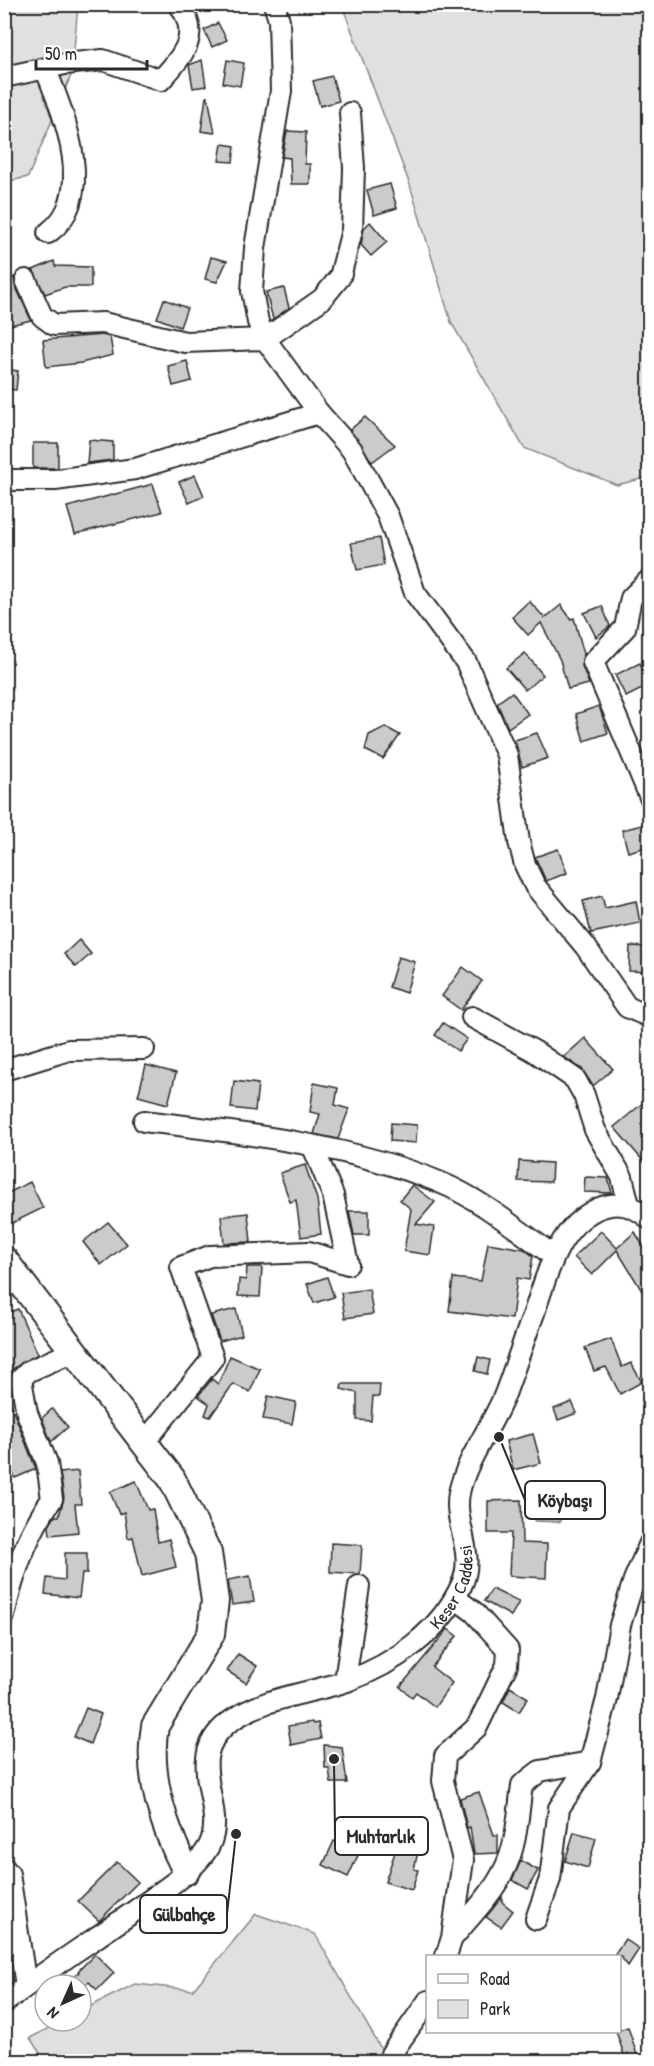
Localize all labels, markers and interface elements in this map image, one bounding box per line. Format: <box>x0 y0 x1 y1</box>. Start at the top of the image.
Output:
scale bar <box>36 33 147 71</box>
text: 50 m <box>45 41 77 66</box>
callout: Köybaşı <box>525 1481 605 1519</box>
text: Köybaşı <box>537 1486 593 1514</box>
street label: Keser Caddesi <box>424 1543 479 1635</box>
callout: Muhtarlık <box>335 1817 428 1855</box>
text: Muhtarlık <box>347 1822 416 1849</box>
callout: Gülbahçe <box>140 1895 227 1933</box>
text: Gülbahçe <box>152 1900 216 1927</box>
legend <box>426 1955 621 2033</box>
text: Road <box>480 1966 510 1991</box>
north arrow <box>33 1973 93 2033</box>
text: Park <box>480 1996 511 2021</box>
text: N <box>41 2002 63 2024</box>

